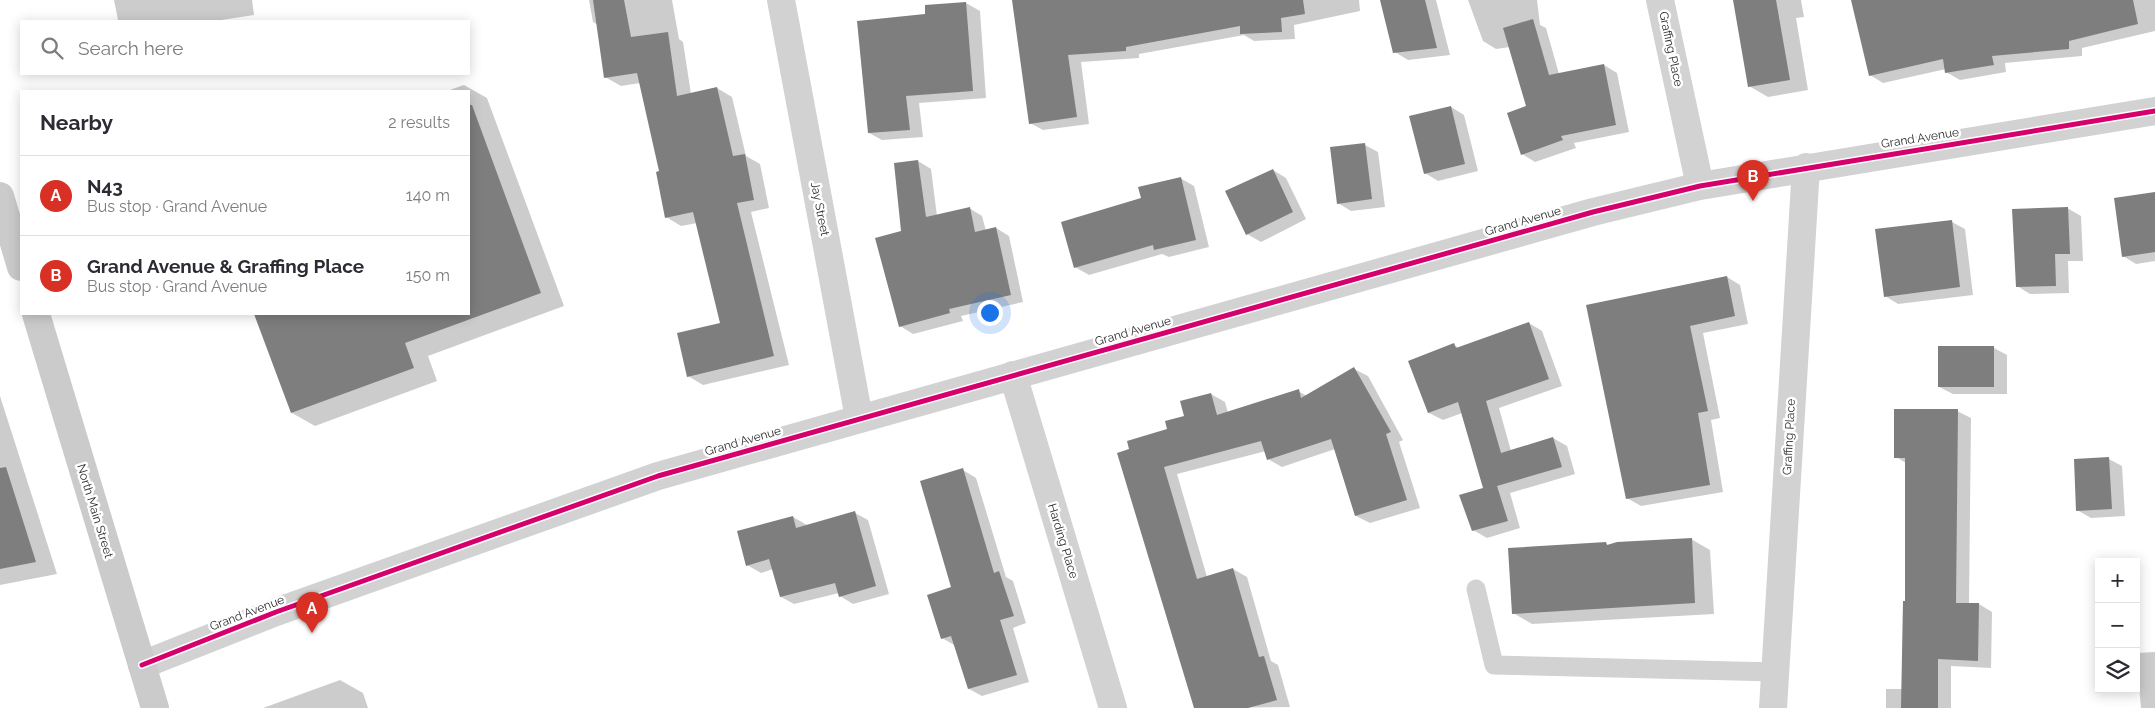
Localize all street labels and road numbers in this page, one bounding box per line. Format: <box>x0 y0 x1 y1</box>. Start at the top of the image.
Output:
street label: Graffing Place <box>1656 10 1686 88</box>
street label: Grand Avenue <box>1880 125 1960 151</box>
street label: Jay Street <box>808 181 832 237</box>
street label: Grand Avenue <box>1483 203 1563 239</box>
street label: Grand Avenue <box>1093 313 1173 349</box>
street label: Graffing Place <box>1780 398 1798 476</box>
street label: Grand Avenue <box>703 423 783 459</box>
street label: North Main Street <box>74 462 116 560</box>
street label: Harding Place <box>1045 502 1081 580</box>
street label: Grand Avenue <box>208 592 286 634</box>

